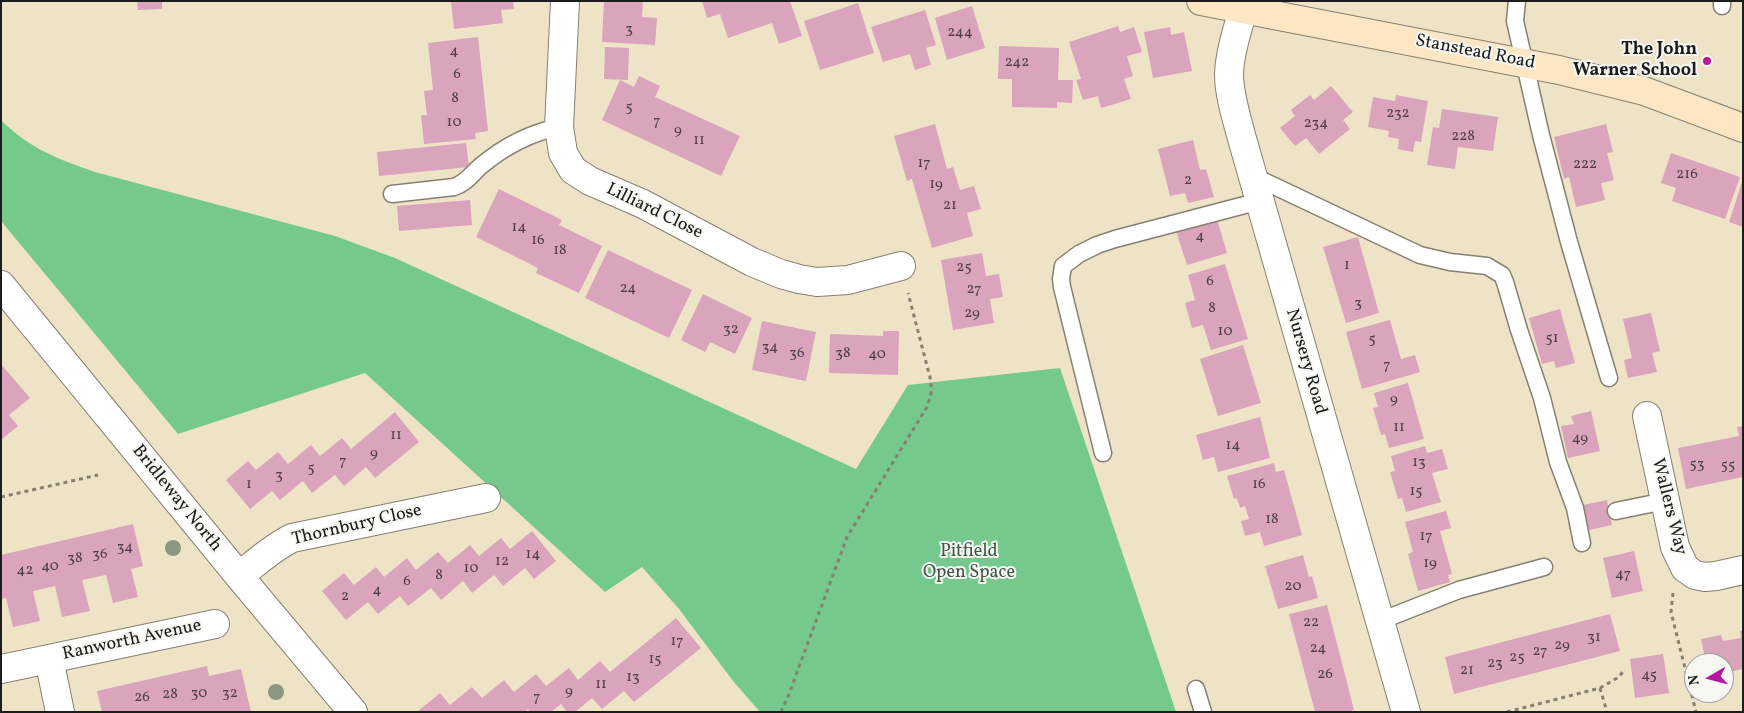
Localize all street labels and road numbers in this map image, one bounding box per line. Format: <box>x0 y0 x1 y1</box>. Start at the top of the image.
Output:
street label: Stanstead Road <box>1413 31 1537 75</box>
street label: Lilliard Close <box>602 179 706 245</box>
street label: Nursery Road <box>1280 307 1330 417</box>
street label: Bridleway North <box>126 441 226 557</box>
street label: Wallers Way <box>1646 456 1690 558</box>
street label: Thornbury Close <box>290 501 424 551</box>
street label: Ranworth Avenue <box>60 616 204 666</box>

